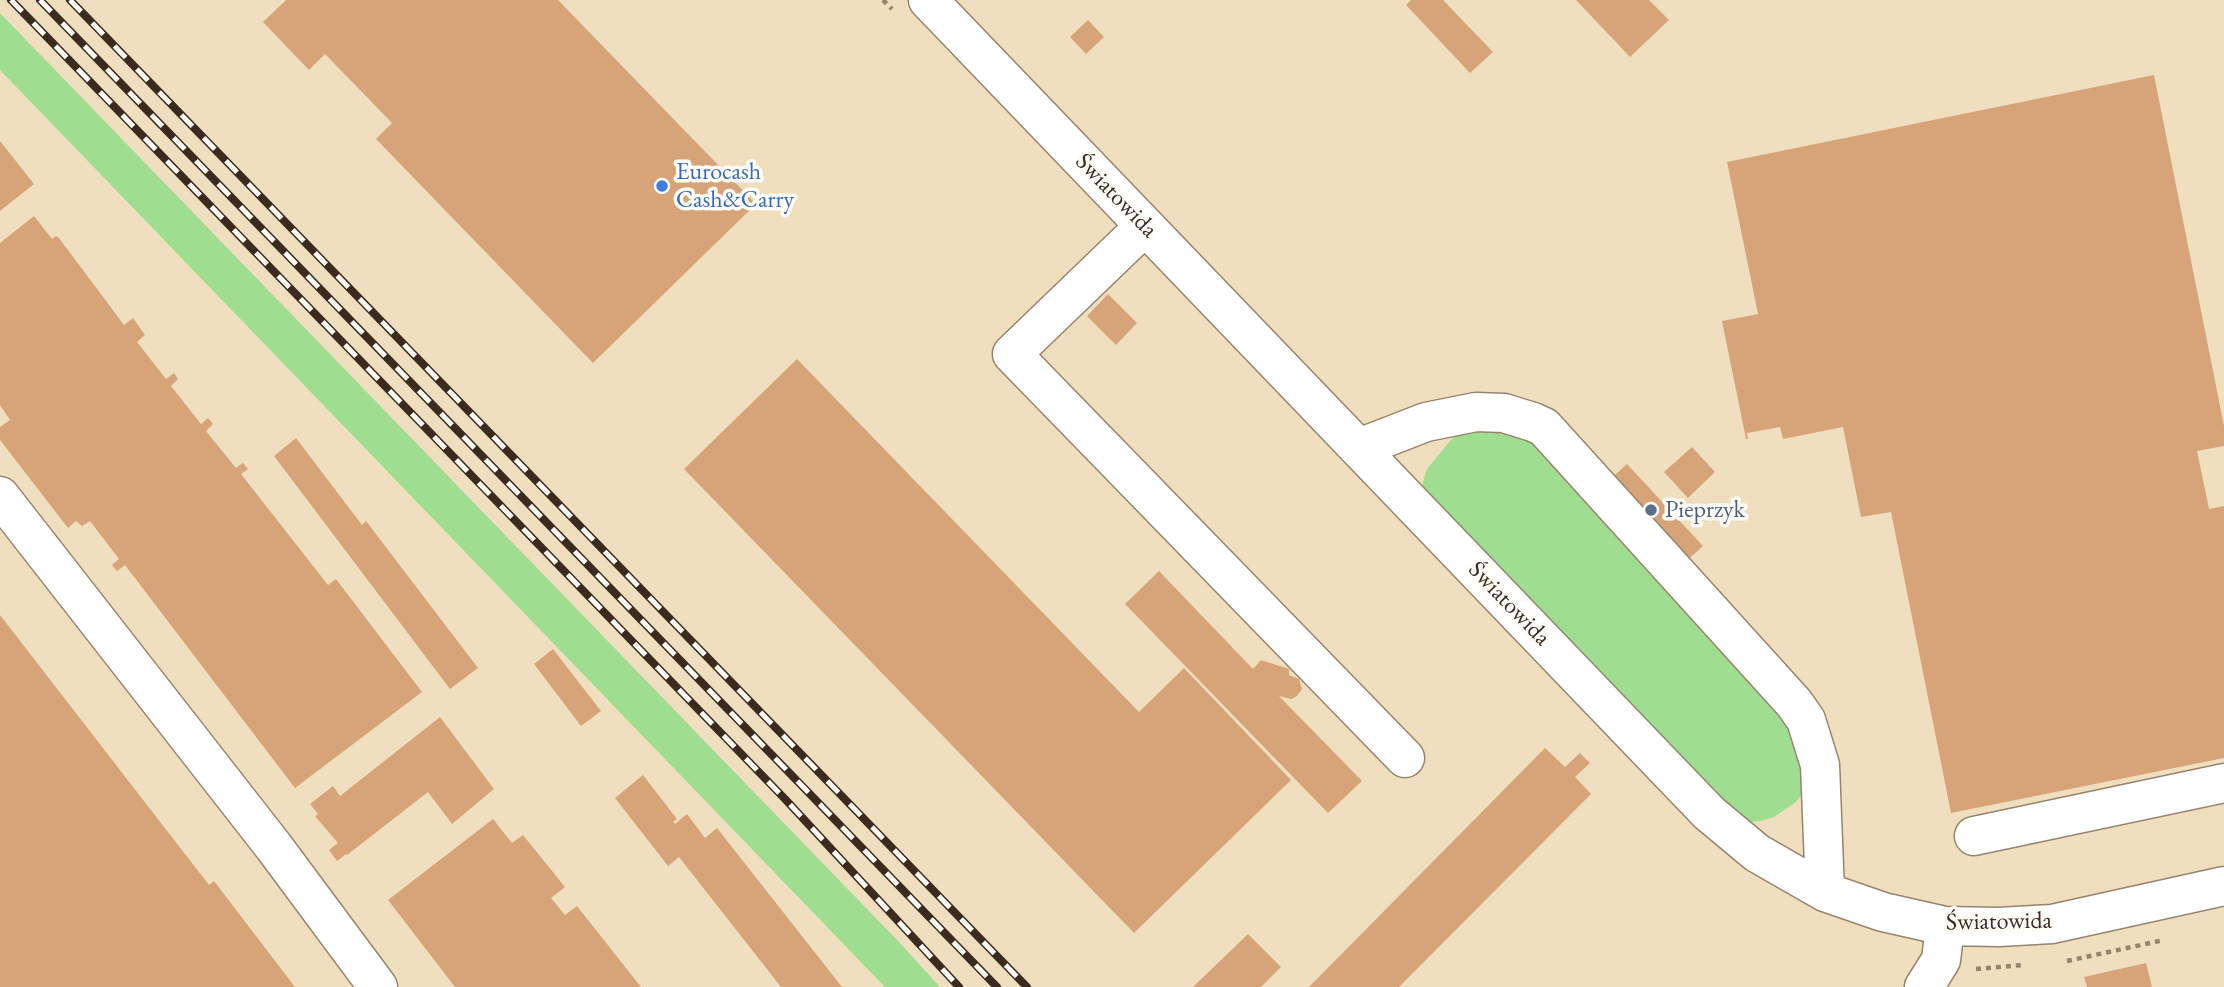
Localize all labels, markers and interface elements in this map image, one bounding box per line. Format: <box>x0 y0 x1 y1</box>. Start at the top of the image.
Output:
street label: Światowida <box>1069 148 1163 244</box>
place label: Eurocash Cash&Carry <box>676 158 794 214</box>
marker: Eurocash Cash&Carry <box>654 178 670 194</box>
place label: Pieprzyk <box>1665 496 1745 524</box>
marker: Pieprzyk <box>1643 502 1659 518</box>
street label: Światowida <box>1462 556 1556 652</box>
street label: Światowida <box>1946 907 2052 937</box>

